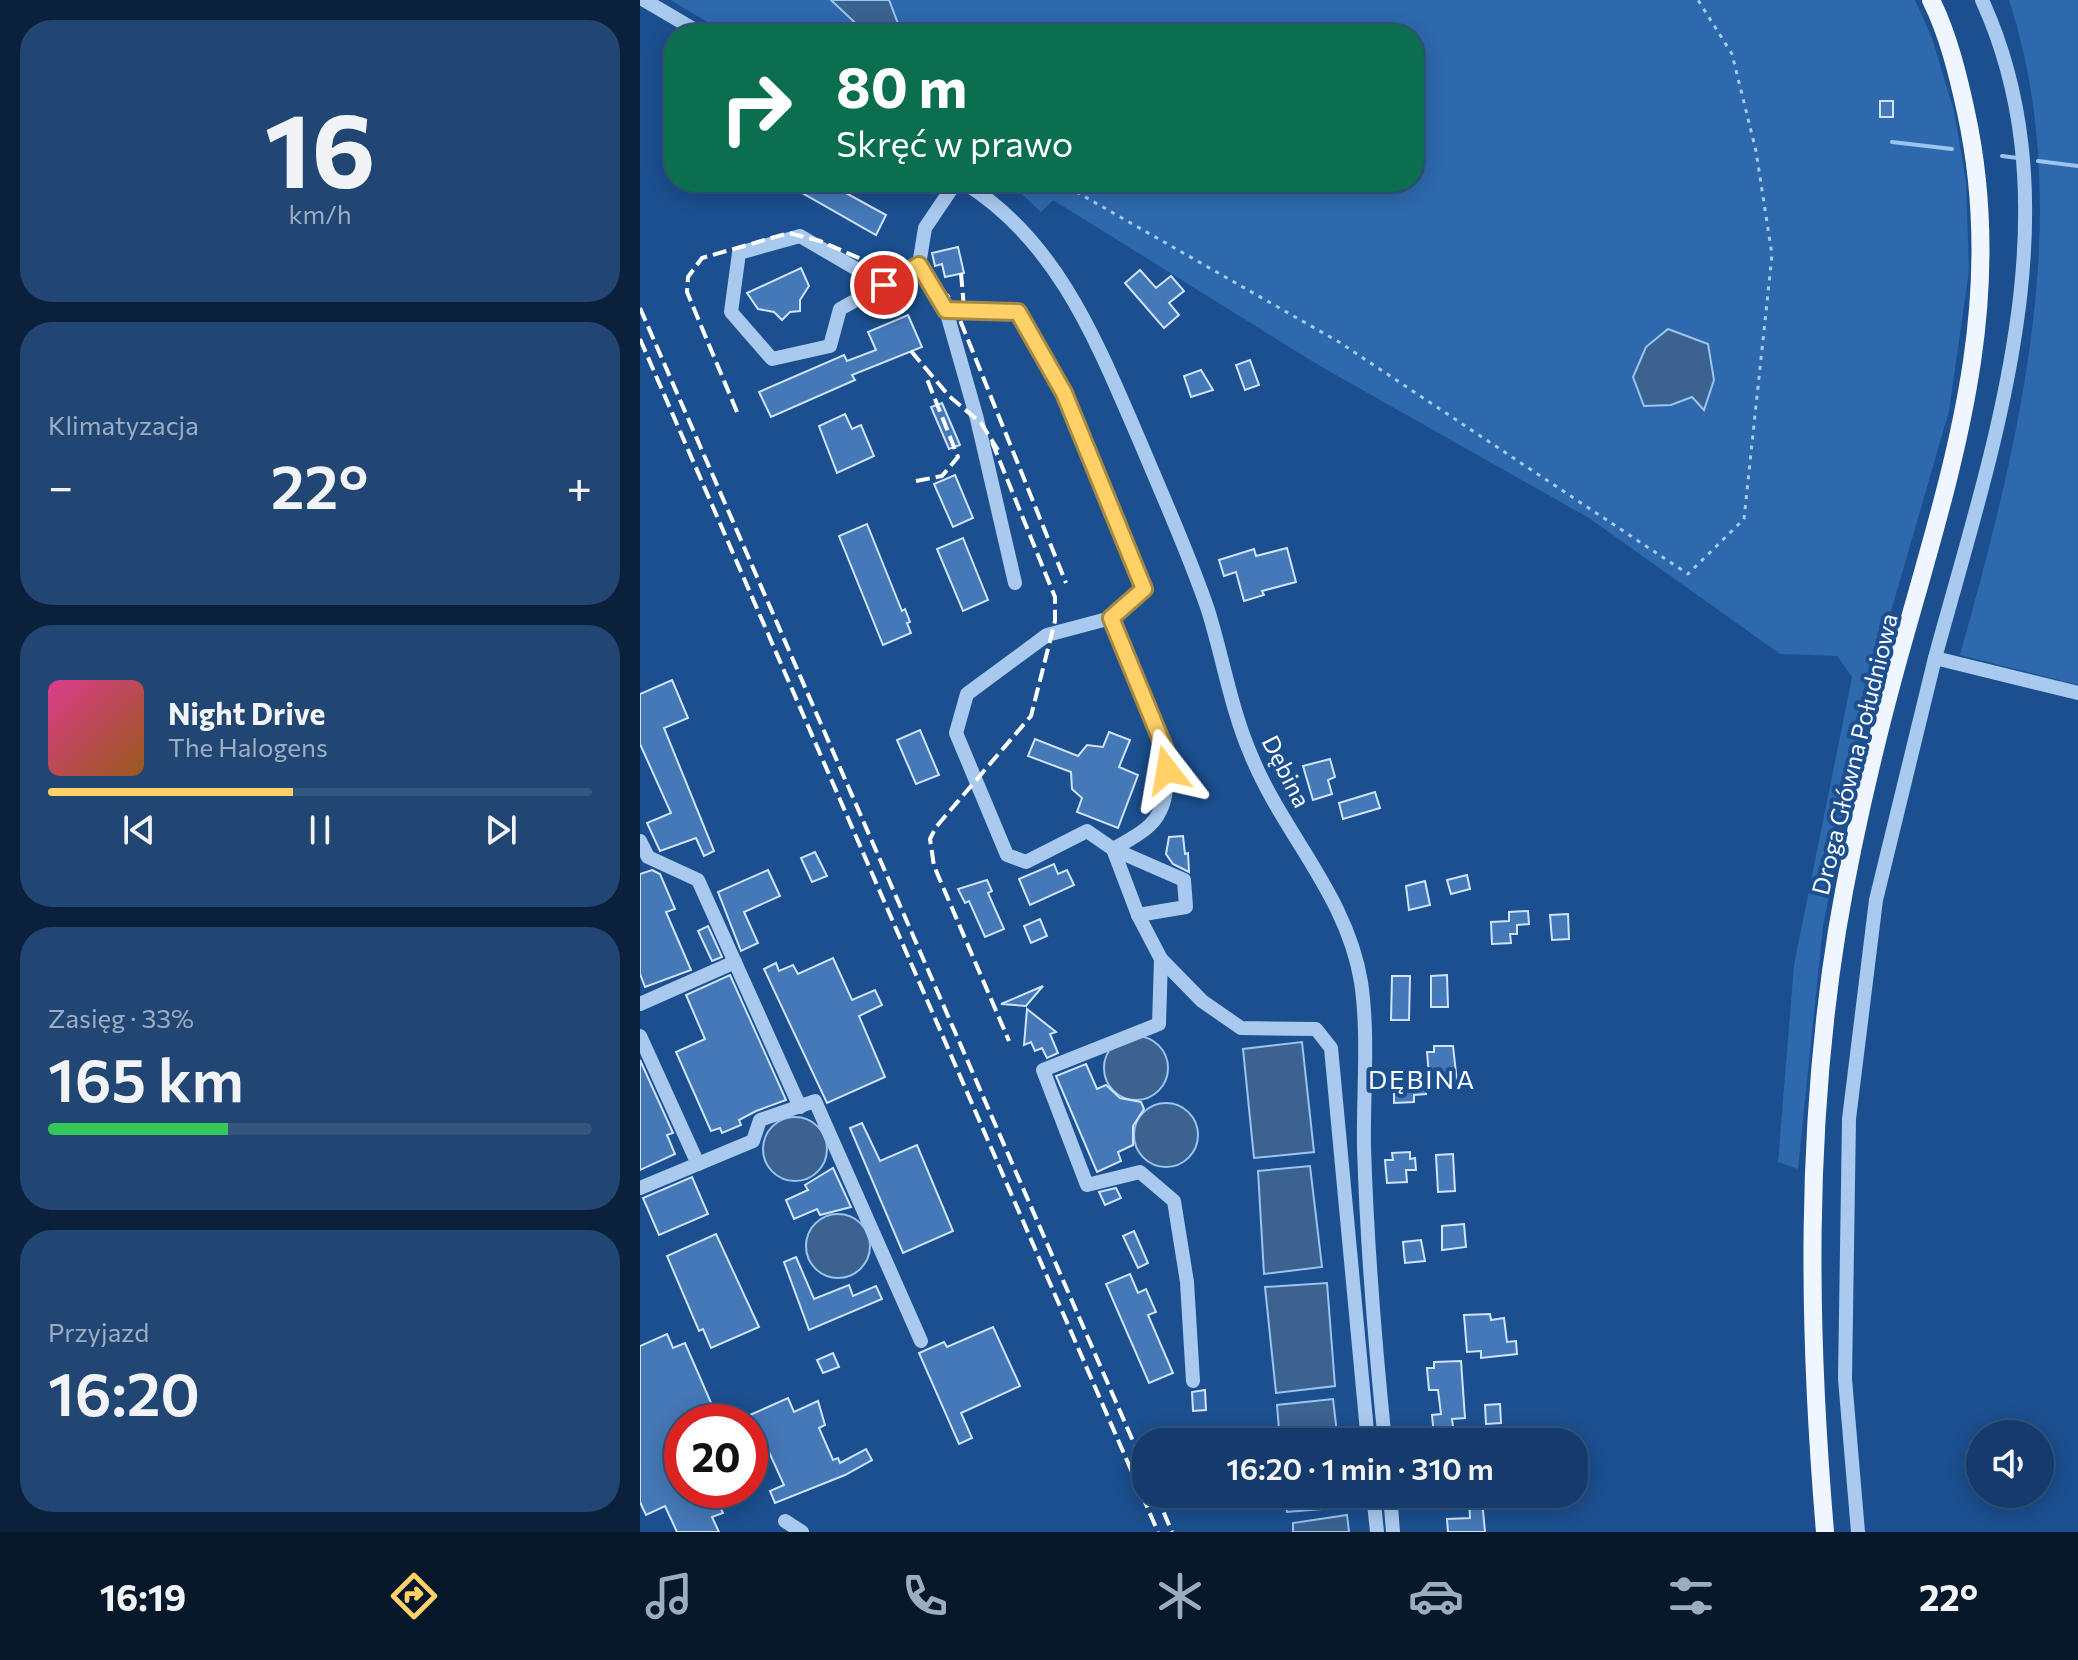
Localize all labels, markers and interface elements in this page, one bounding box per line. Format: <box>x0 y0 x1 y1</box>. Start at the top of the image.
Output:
text: 80 m <box>836 51 967 120</box>
icon: right <box>704 56 808 160</box>
text: 16 <box>264 82 376 209</box>
text: Skręć w prawo <box>836 120 1073 164</box>
text: km/h <box>288 198 352 229</box>
pin <box>850 251 918 319</box>
icon: arrive <box>862 263 906 307</box>
text: Klimatyzacja <box>48 409 199 440</box>
text: 22° <box>271 448 368 521</box>
text: − <box>48 458 73 512</box>
text: + <box>566 458 592 512</box>
street label: Droga Główna Południowa <box>1805 610 1903 898</box>
text: Night Drive <box>168 694 325 731</box>
position arrow <box>1125 728 1209 812</box>
street label: Dębina <box>1257 730 1317 812</box>
text: The Halogens <box>168 731 328 762</box>
icon: previous <box>117 808 161 852</box>
icon: pause <box>298 808 342 852</box>
icon: next <box>479 808 523 852</box>
text: Zasięg · 33% <box>48 1002 194 1033</box>
text: 165 km <box>48 1041 244 1114</box>
district label: DĘBINA <box>1368 1063 1476 1094</box>
text: Przyjazd <box>48 1316 149 1347</box>
text: 16:20 <box>48 1355 200 1428</box>
speed limit sign: 20 <box>664 1404 768 1508</box>
map controls <box>1966 1420 2054 1508</box>
button: sound <box>1966 1420 2054 1508</box>
text: 16:20 · 1 min · 310 m <box>1226 1449 1494 1486</box>
icon: directions <box>386 1568 442 1624</box>
icon: music <box>641 1568 697 1624</box>
icon: phone <box>897 1568 953 1624</box>
icon: climate <box>1152 1568 1208 1624</box>
icon: car <box>1408 1568 1464 1624</box>
icon: filters <box>1663 1568 1719 1624</box>
text: 16:19 <box>100 1574 186 1618</box>
text: 22° <box>1919 1574 1978 1618</box>

